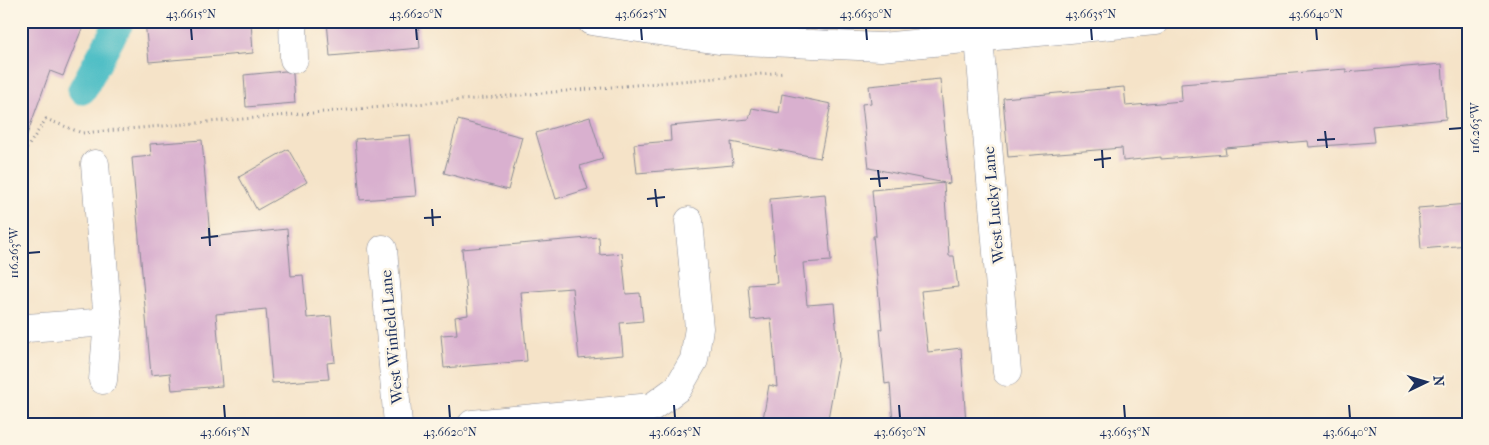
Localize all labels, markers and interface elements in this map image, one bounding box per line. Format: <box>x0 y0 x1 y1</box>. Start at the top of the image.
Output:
text: 43.6615°N <box>166 7 216 21</box>
text: 43.6620°N <box>389 7 443 21</box>
text: 43.6625°N <box>615 7 667 21</box>
text: 43.6630°N <box>840 7 892 21</box>
text: 43.6635°N <box>1066 7 1116 21</box>
text: 43.6640°N <box>1289 7 1343 21</box>
text: 116.263°W <box>1468 101 1482 154</box>
street label: West Lucky Lane <box>979 145 1008 265</box>
text: 116.263°W <box>7 226 21 279</box>
street label: West Winfield Lane <box>376 269 407 406</box>
north arrow <box>1402 358 1452 408</box>
text: N <box>1430 375 1447 387</box>
text: 43.6615°N <box>200 425 250 439</box>
text: 43.6620°N <box>423 425 477 439</box>
text: 43.6625°N <box>649 425 701 439</box>
text: 43.6630°N <box>874 425 926 439</box>
text: 43.6635°N <box>1100 425 1150 439</box>
text: 43.6640°N <box>1323 425 1377 439</box>

